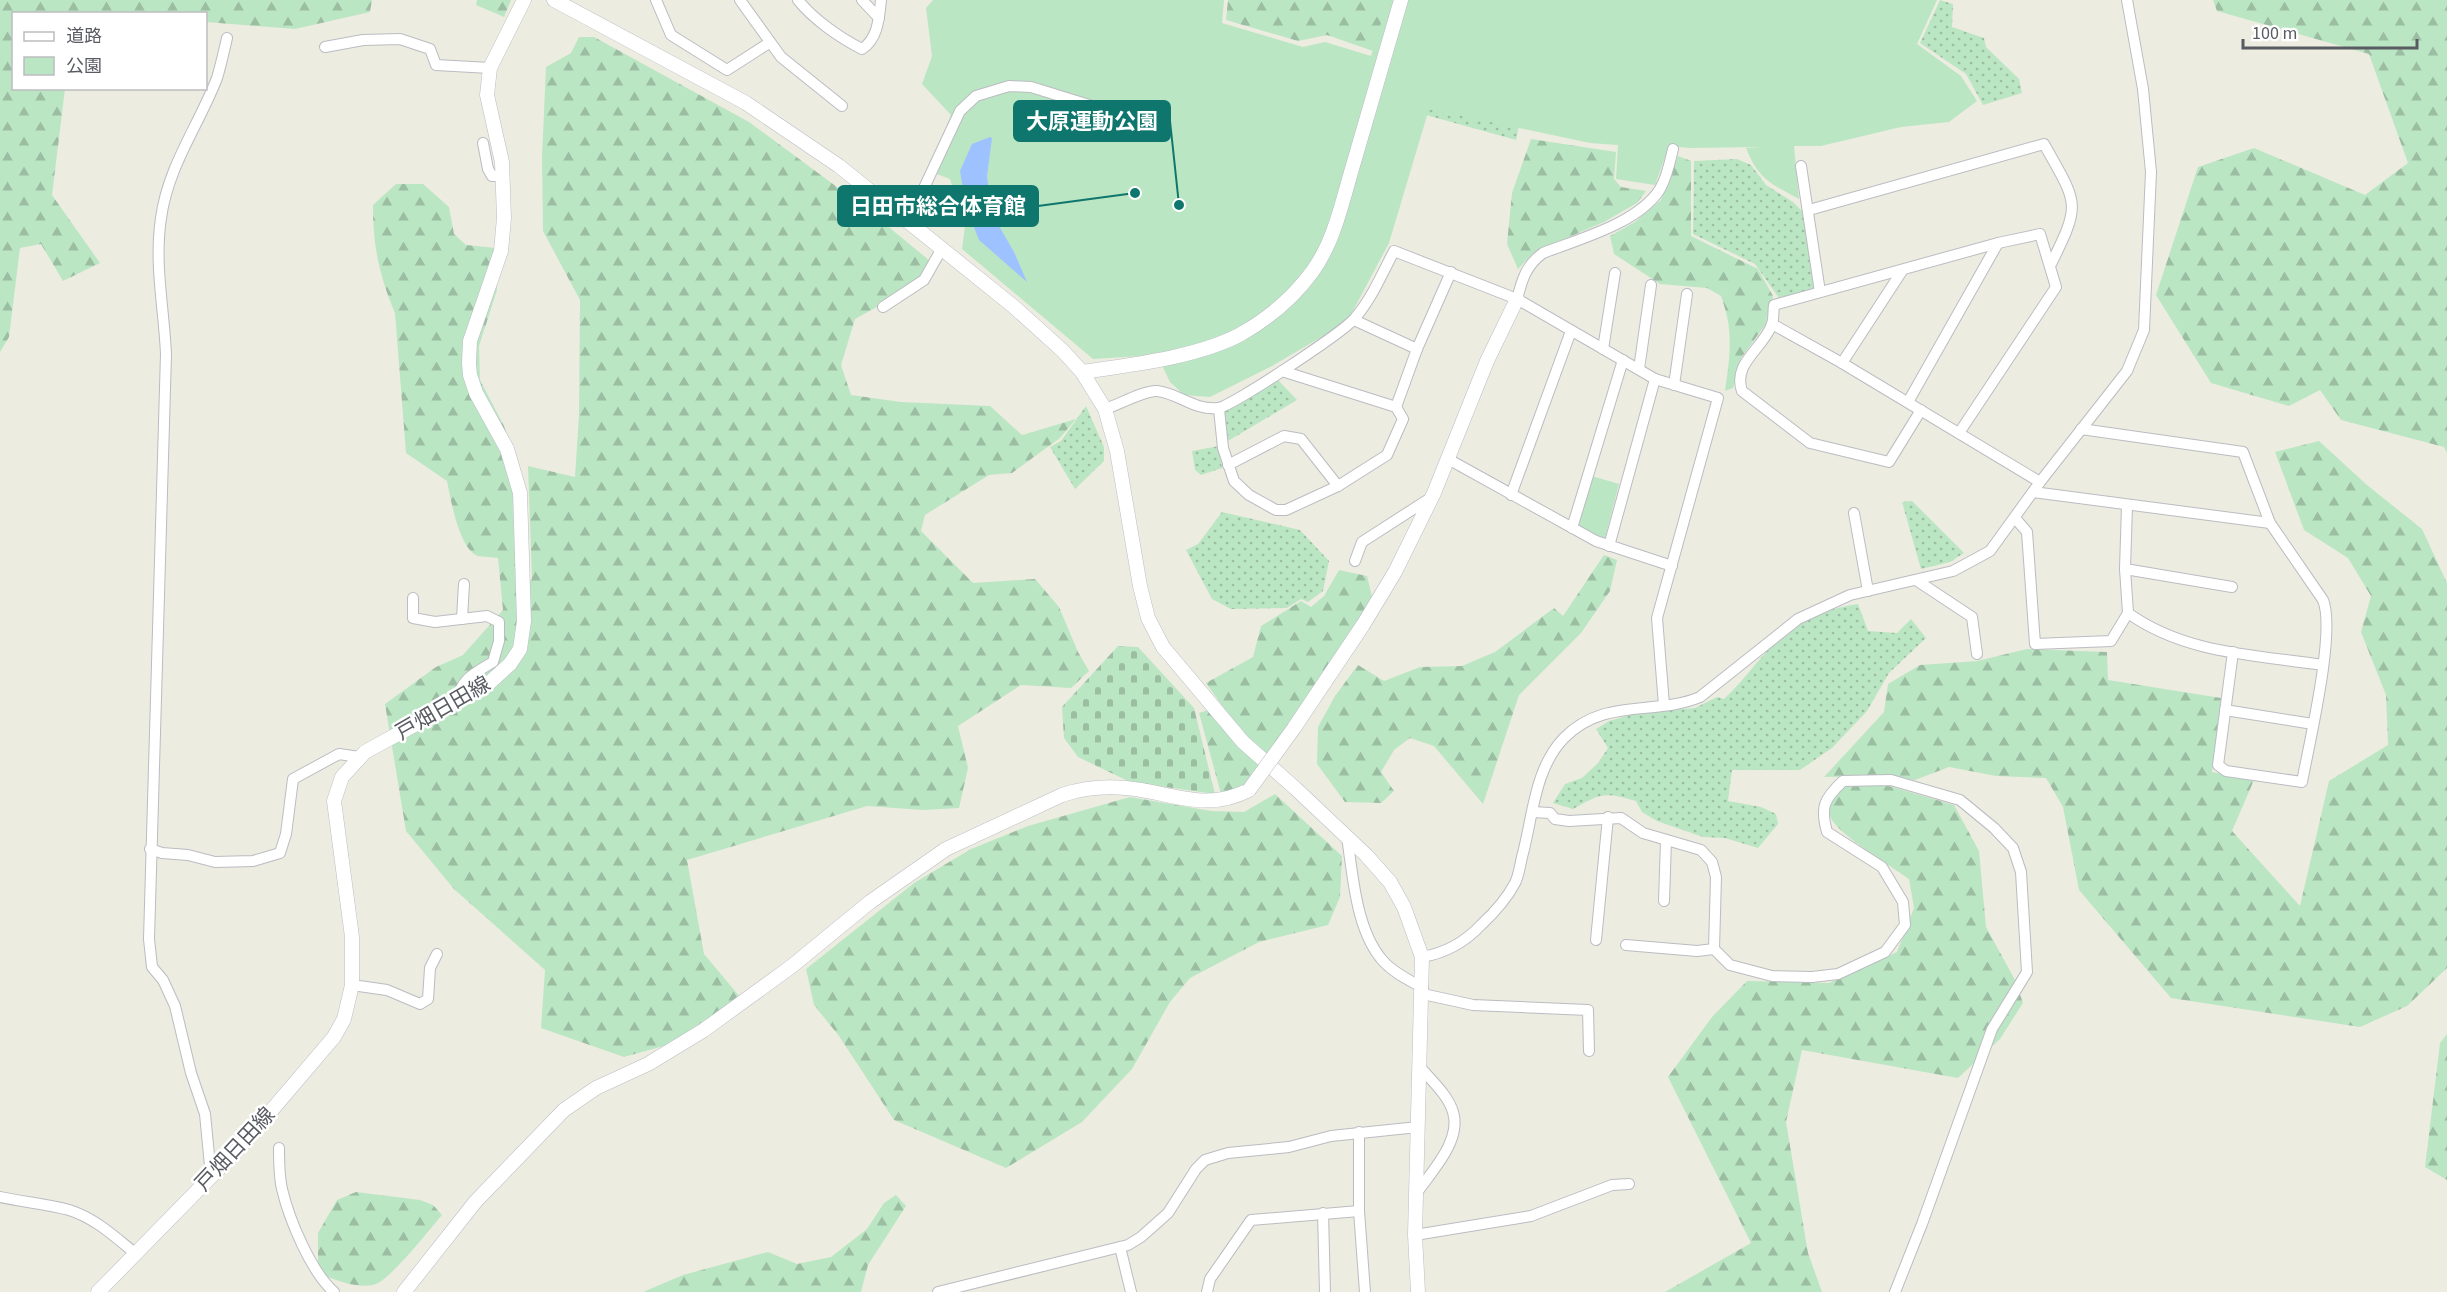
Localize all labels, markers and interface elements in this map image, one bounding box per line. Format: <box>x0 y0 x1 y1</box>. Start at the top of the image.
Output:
legend <box>12 12 207 90</box>
scale bar <box>2243 12 2417 50</box>
text: 100 m <box>2252 21 2297 46</box>
text: 道路 <box>66 24 102 49</box>
text: 公園 <box>66 54 102 79</box>
callout: 大原運動公園 <box>1014 101 1170 141</box>
text: 大原運動公園 <box>1026 106 1158 138</box>
callout: 日田市総合体育館 <box>838 186 1038 226</box>
text: 日田市総合体育館 <box>850 191 1026 223</box>
street label: 戸畑日田線 <box>390 669 496 747</box>
street label: 戸畑日田線 <box>188 1100 282 1198</box>

